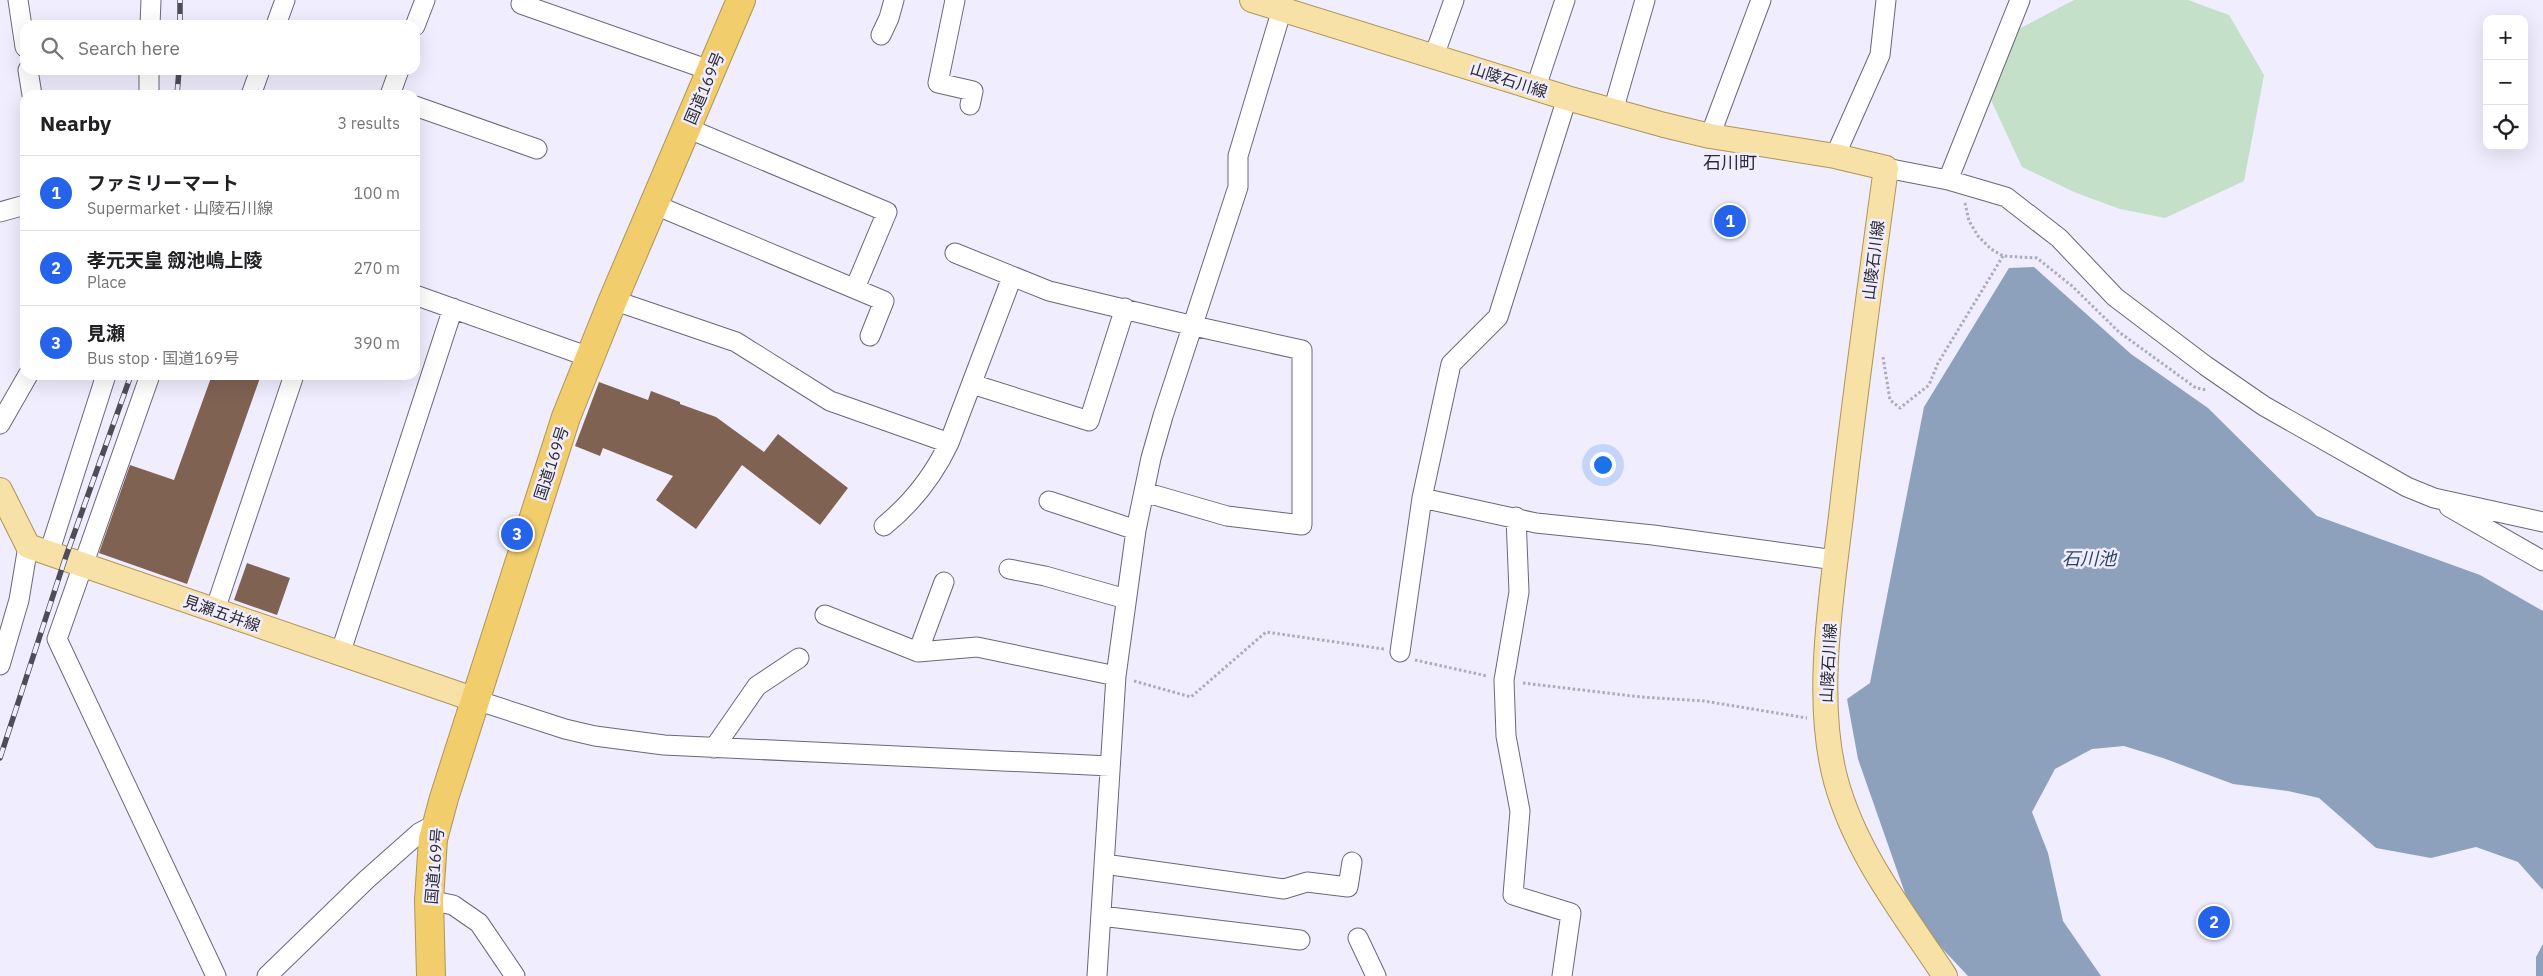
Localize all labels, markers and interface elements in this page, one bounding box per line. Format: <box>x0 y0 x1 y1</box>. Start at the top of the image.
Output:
map controls <box>2483 15 2528 150</box>
button: + <box>2483 15 2528 60</box>
search box <box>20 20 420 75</box>
icon: search <box>38 34 66 62</box>
text: Search here <box>78 36 180 60</box>
street label: 国道169号 <box>680 49 728 127</box>
street label: 山陵石川線 <box>1468 58 1550 102</box>
button: − <box>2483 60 2528 105</box>
button: locate <box>2483 105 2528 150</box>
text: Nearby <box>40 109 111 137</box>
text: 3 results <box>337 113 400 133</box>
district label: 石川町 <box>1703 151 1757 174</box>
text: ファミリーマート <box>87 171 239 195</box>
text: 1 <box>51 183 61 203</box>
text: 100 m <box>353 183 400 203</box>
text: Supermarket · 山陵石川線 <box>87 198 273 218</box>
pin: 1 <box>1714 202 1746 240</box>
street label: 山陵石川線 <box>1858 219 1888 301</box>
text: 孝元天皇 劔池嶋上陵 <box>87 248 263 272</box>
text: 2 <box>51 258 61 278</box>
text: 270 m <box>353 258 400 278</box>
text: Place <box>87 272 126 292</box>
text: 見瀬 <box>87 321 125 345</box>
text: 3 <box>51 333 61 353</box>
text: 390 m <box>353 333 400 353</box>
text: Bus stop · 国道169号 <box>87 348 239 368</box>
street label: 国道169号 <box>530 423 572 503</box>
your location <box>1590 452 1616 478</box>
pin: 3 <box>501 515 533 553</box>
water label: 石川池 <box>2062 547 2118 570</box>
street label: 見瀬五井線 <box>181 591 263 635</box>
street label: 山陵石川線 <box>1816 623 1840 703</box>
street label: 国道169号 <box>421 827 447 905</box>
pin: 2 <box>2198 903 2230 941</box>

